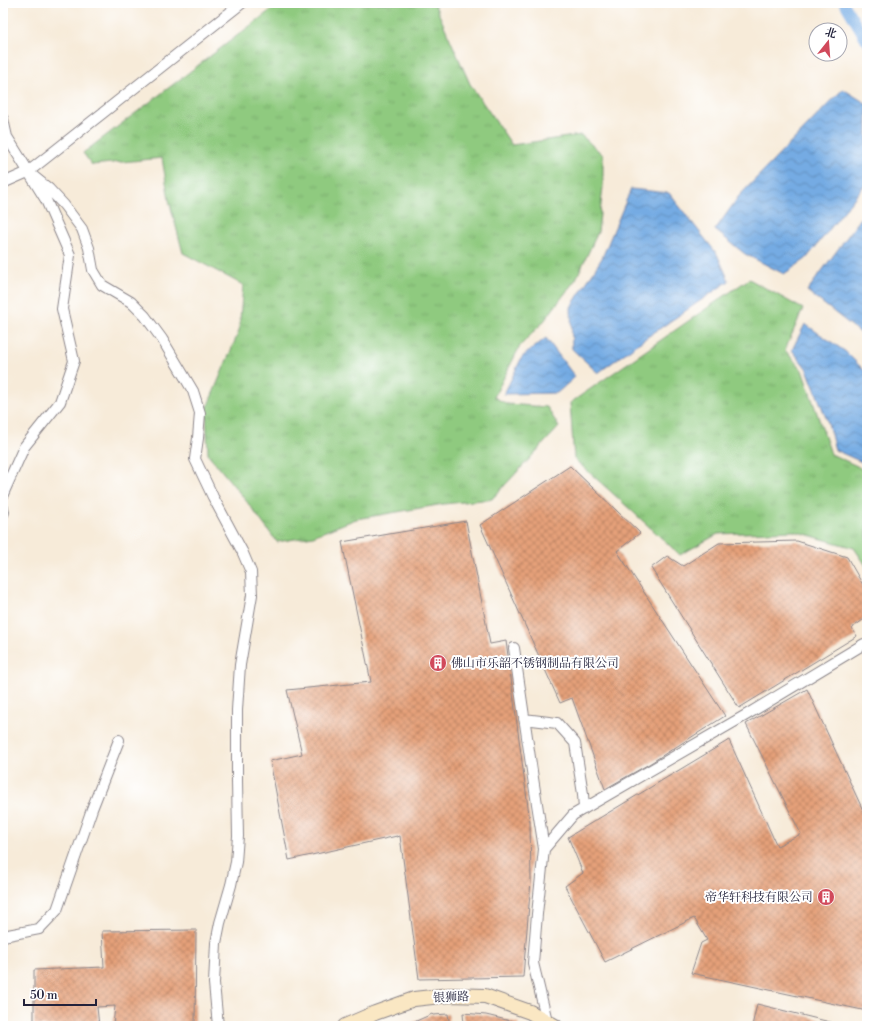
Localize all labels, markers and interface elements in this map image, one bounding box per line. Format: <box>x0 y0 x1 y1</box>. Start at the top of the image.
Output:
north arrow <box>808 22 848 62</box>
text: 北 <box>823 25 838 42</box>
building icon: 佛山市乐韶不锈钢制品有限公司 <box>428 653 448 673</box>
place label: 佛山市乐韶不锈钢制品有限公司 <box>451 656 619 671</box>
building icon: 帝华轩科技有限公司 <box>816 887 836 907</box>
place label: 帝华轩科技有限公司 <box>705 890 813 905</box>
scale bar <box>24 981 96 1007</box>
text: 50 m <box>30 988 58 1003</box>
street label: 银狮路 <box>433 989 469 1006</box>

